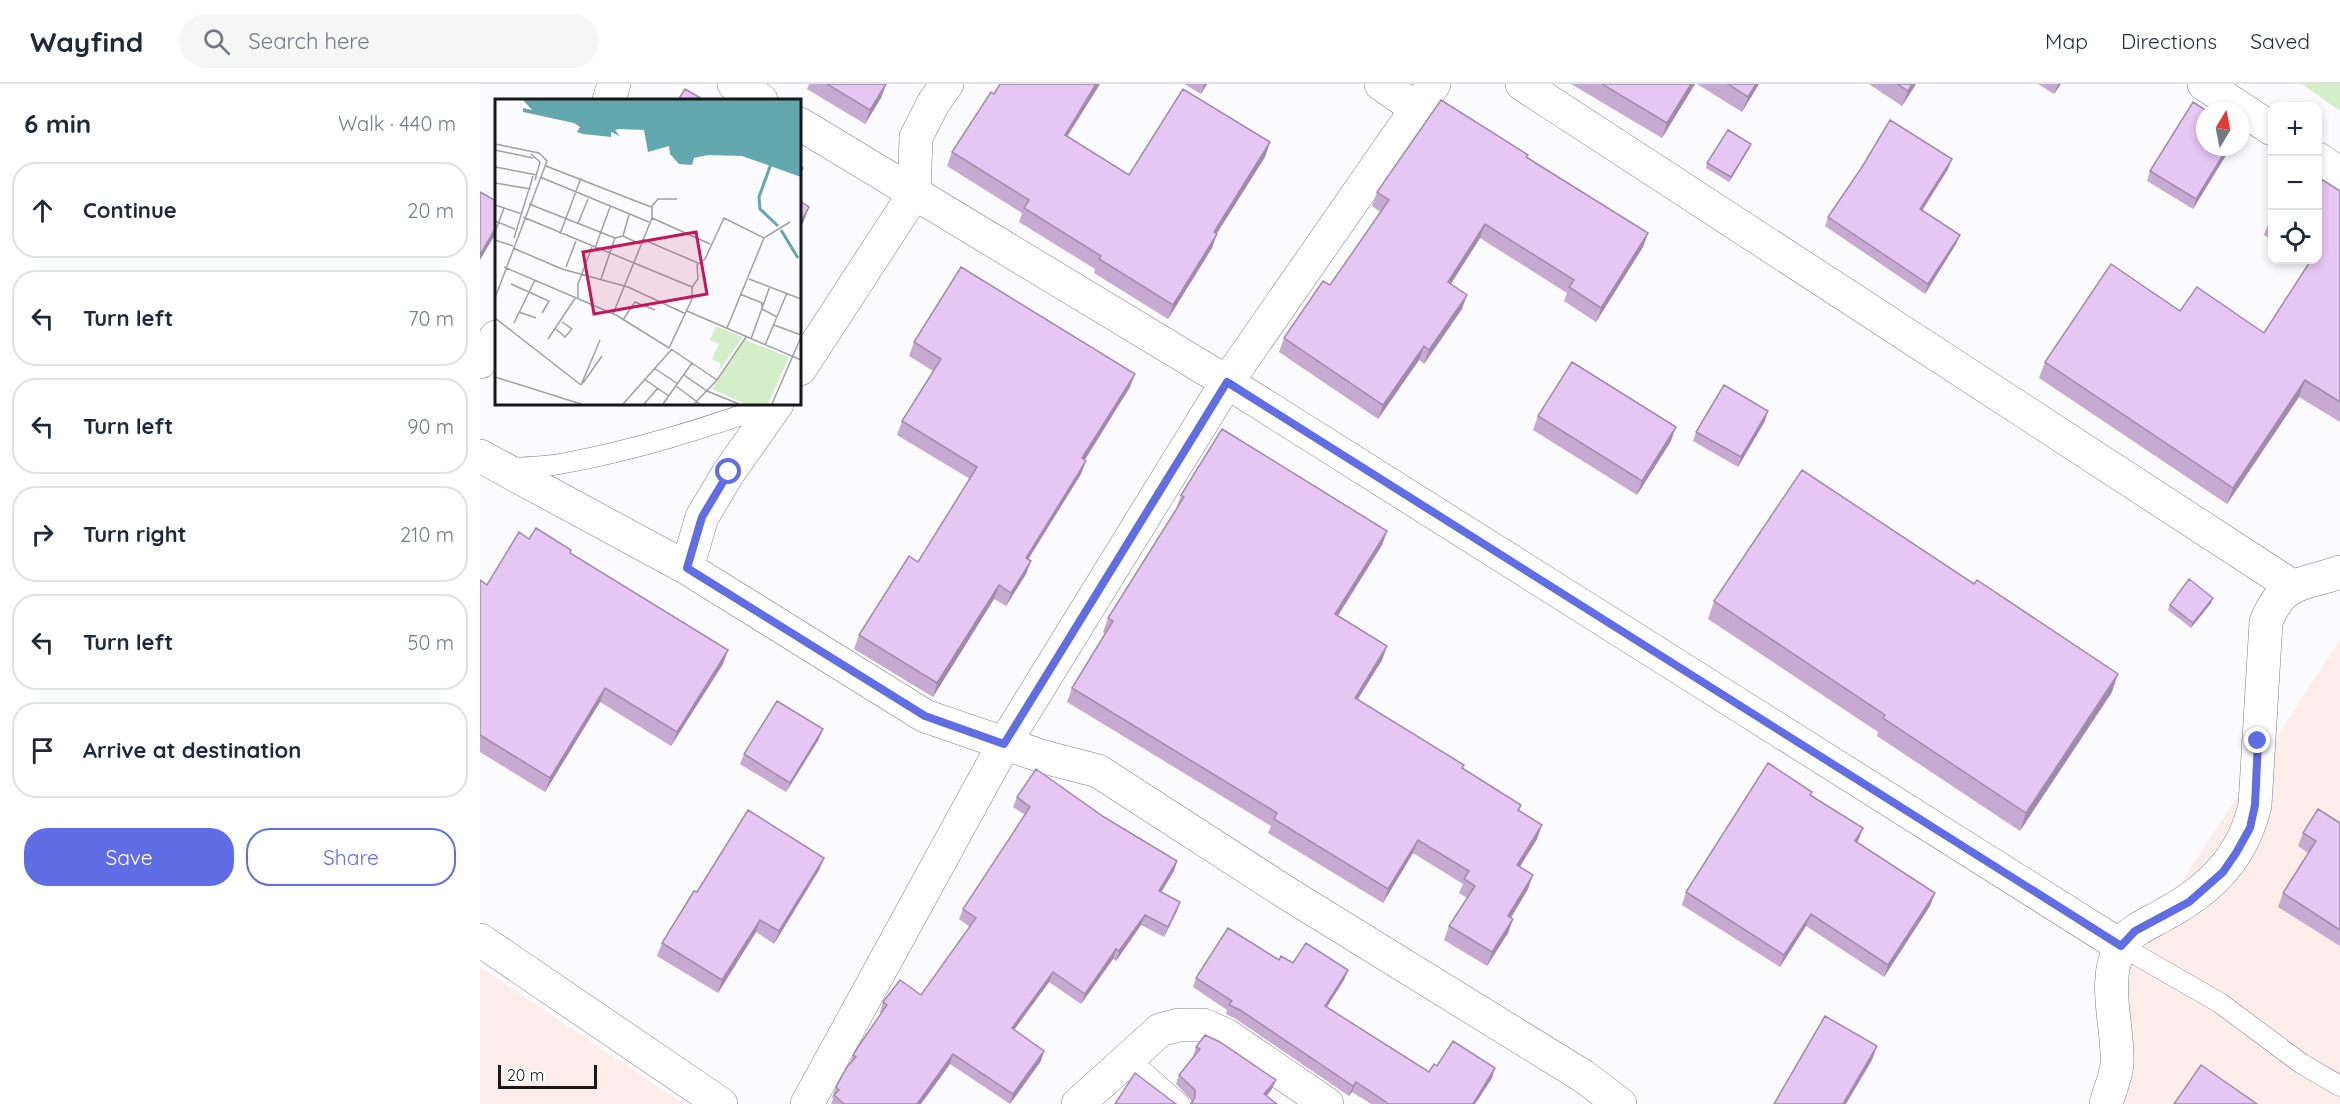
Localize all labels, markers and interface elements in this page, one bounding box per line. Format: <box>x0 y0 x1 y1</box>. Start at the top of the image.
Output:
search box <box>179 14 599 68</box>
text: Wayfind <box>30 24 143 59</box>
icon: search <box>200 25 233 58</box>
text: Search here <box>248 27 370 55</box>
text: Map <box>2045 28 2088 54</box>
text: Directions <box>2121 28 2217 54</box>
text: Saved <box>2250 28 2310 54</box>
inset map <box>495 99 801 405</box>
north arrow <box>2196 102 2250 156</box>
map controls <box>2268 102 2322 264</box>
button: + <box>2268 102 2322 156</box>
text: 6 min <box>24 107 91 140</box>
text: Walk · 440 m <box>338 111 456 136</box>
button: − <box>2268 156 2322 210</box>
icon: ahead <box>26 194 59 227</box>
text: Continue <box>83 196 177 224</box>
text: 20 m <box>407 198 454 223</box>
button: locate <box>2268 210 2322 264</box>
icon: left <box>26 302 59 335</box>
text: Turn left <box>83 304 173 332</box>
text: 70 m <box>408 306 454 331</box>
icon: left <box>26 410 59 443</box>
text: Turn left <box>83 412 173 440</box>
text: 90 m <box>407 414 454 439</box>
route start <box>715 458 741 484</box>
icon: right <box>26 518 59 551</box>
text: Turn right <box>83 520 187 548</box>
text: 210 m <box>400 522 454 547</box>
icon: left <box>26 626 59 659</box>
text: Turn left <box>83 628 173 656</box>
text: 50 m <box>408 630 454 655</box>
route end <box>2244 727 2270 753</box>
icon: arrive <box>26 734 59 767</box>
text: Arrive at destination <box>83 736 301 764</box>
button: Save <box>24 828 234 886</box>
button: Share <box>246 828 456 886</box>
scale bar <box>498 1062 597 1090</box>
text: 20 m <box>507 1065 544 1085</box>

